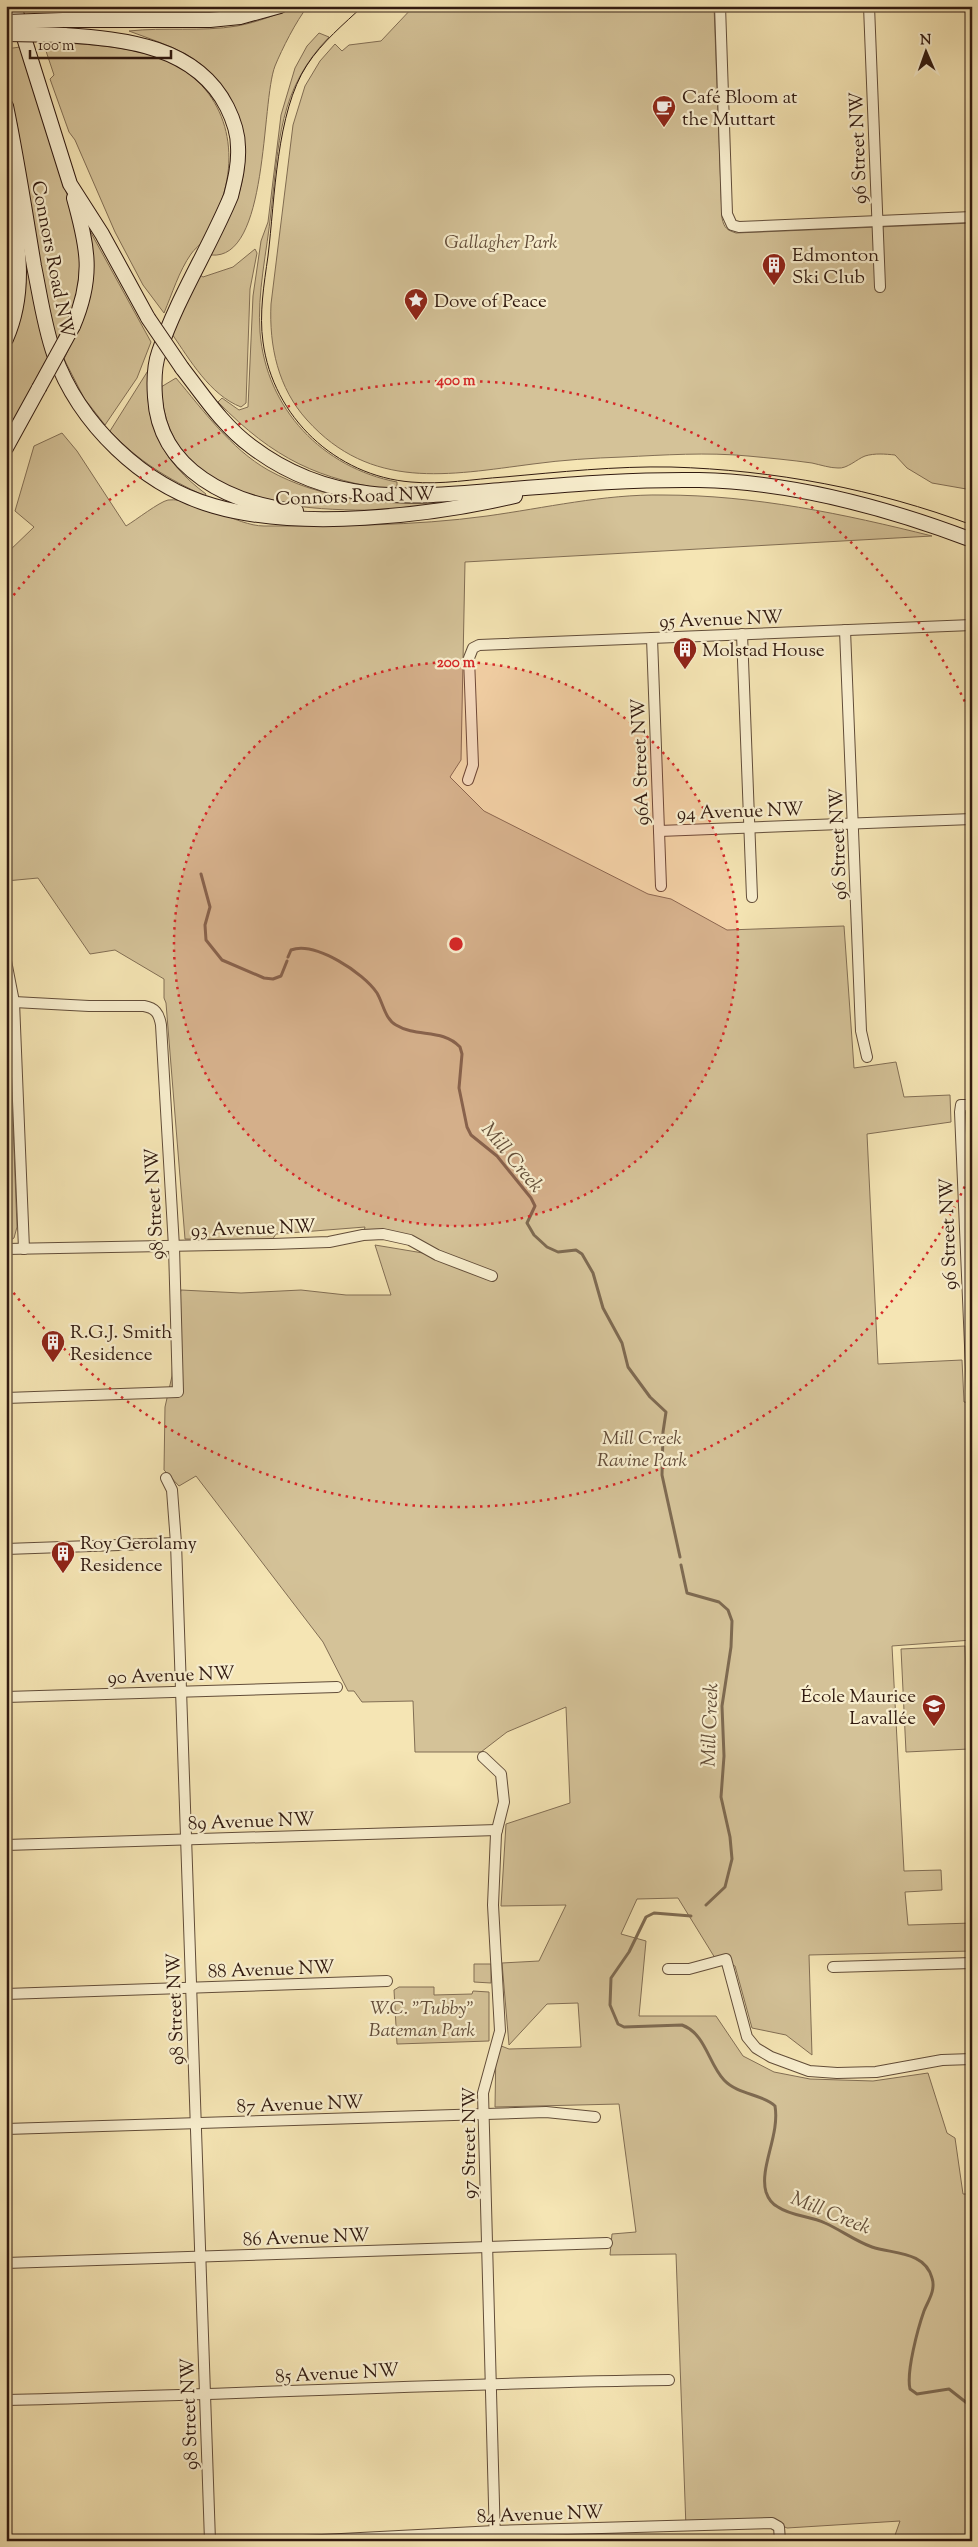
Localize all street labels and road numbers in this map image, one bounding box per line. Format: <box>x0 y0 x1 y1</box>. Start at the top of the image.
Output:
street label: 96 Street NW <box>844 91 875 204</box>
street label: Connors Road NW <box>23 179 80 340</box>
street label: Connors Road NW <box>275 481 435 514</box>
street label: 95 Avenue NW <box>659 605 783 636</box>
street label: 96A Street NW <box>626 698 657 826</box>
street label: 96 Street NW <box>824 787 855 900</box>
street label: 94 Avenue NW <box>676 797 804 828</box>
street label: 98 Street NW <box>139 1147 172 1261</box>
street label: 96 Street NW <box>934 1177 965 1290</box>
street label: 93 Avenue NW <box>190 1214 316 1245</box>
street label: 90 Avenue NW <box>107 1661 235 1692</box>
street label: 89 Avenue NW <box>187 1807 315 1838</box>
street label: 98 Street NW <box>161 1952 192 2065</box>
street label: 88 Avenue NW <box>207 1955 335 1986</box>
street label: 97 Street NW <box>457 2087 484 2199</box>
street label: 87 Avenue NW <box>236 2090 364 2121</box>
street label: 86 Avenue NW <box>242 2223 370 2254</box>
street label: 98 Street NW <box>175 2357 206 2470</box>
street label: 85 Avenue NW <box>275 2358 400 2391</box>
street label: 84 Avenue NW <box>476 2500 604 2531</box>

